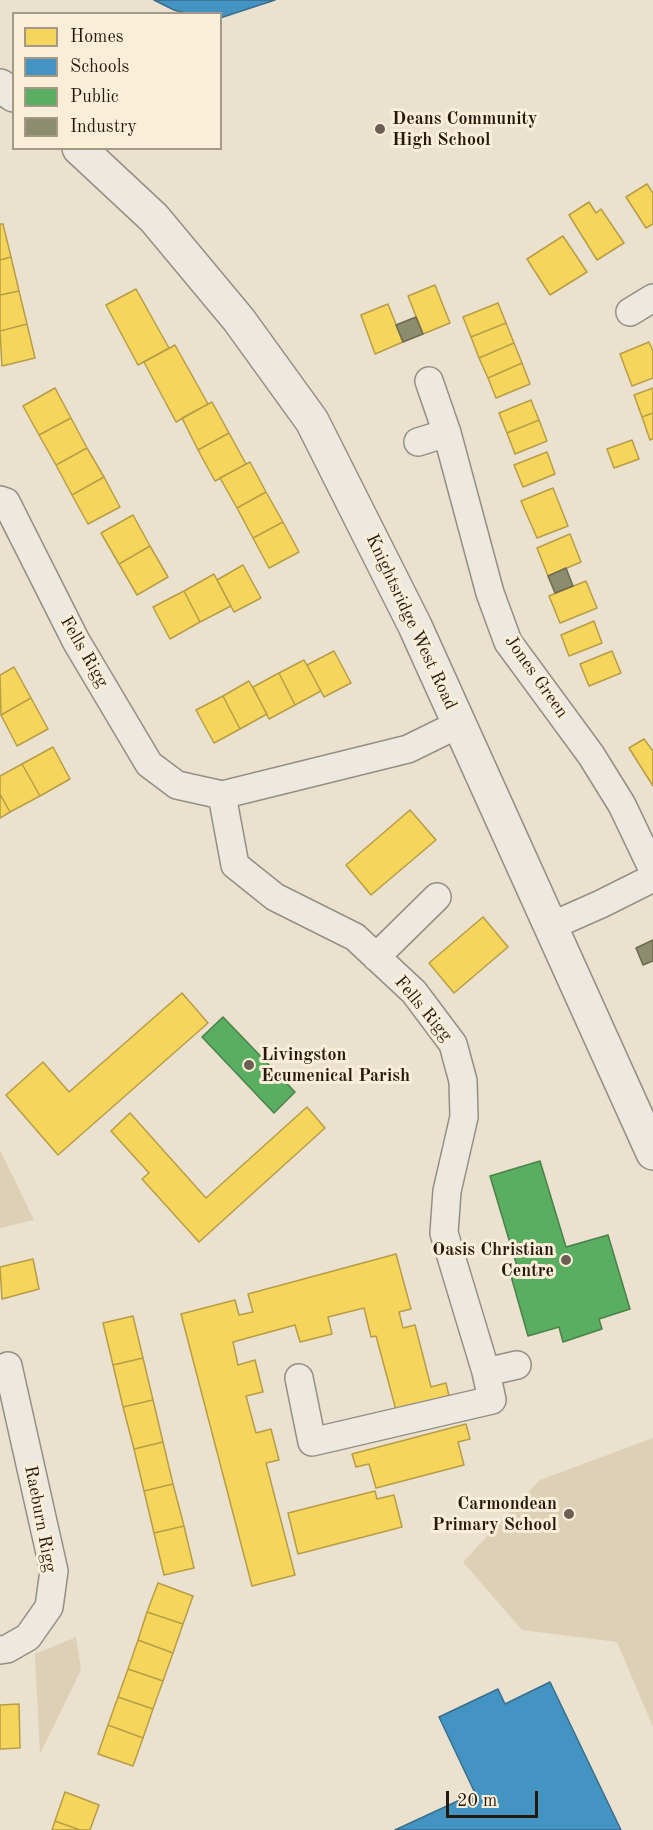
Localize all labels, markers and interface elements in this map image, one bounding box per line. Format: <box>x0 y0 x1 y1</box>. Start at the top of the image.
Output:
legend <box>12 12 222 150</box>
text: Homes <box>70 28 124 46</box>
text: Schools <box>70 58 129 76</box>
text: Public <box>70 88 119 106</box>
place label: Deans Community High School <box>392 108 538 150</box>
text: Industry <box>70 118 137 136</box>
marker: Deans Community High School <box>373 122 387 136</box>
street label: Knightsridge West Road <box>361 531 461 713</box>
street label: Fells Rigg <box>55 612 113 692</box>
street label: Jones Green <box>500 631 572 723</box>
street label: Fells Rigg <box>389 972 457 1046</box>
place label: Livingston Ecumenical Parish <box>261 1044 410 1086</box>
marker: Livingston Ecumenical Parish <box>242 1058 256 1072</box>
place label: Oasis Christian Centre <box>432 1239 554 1282</box>
marker: Oasis Christian Centre <box>559 1253 573 1267</box>
street label: Raeburn Rigg <box>19 1464 61 1574</box>
place label: Carmondean Primary School <box>432 1493 557 1536</box>
marker: Carmondean Primary School <box>562 1507 576 1521</box>
scale bar <box>449 1779 540 1817</box>
text: 20 m <box>457 1792 497 1810</box>

